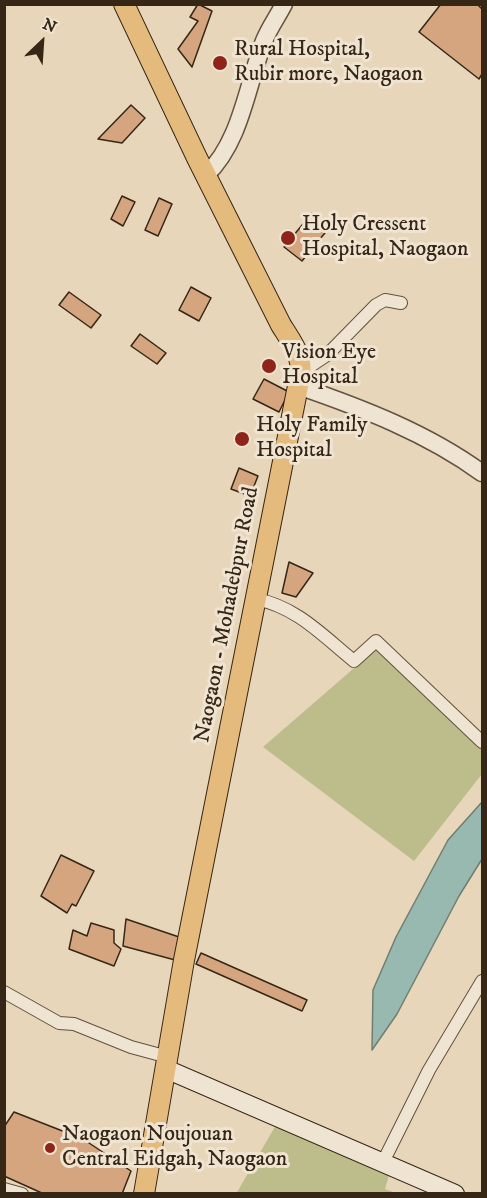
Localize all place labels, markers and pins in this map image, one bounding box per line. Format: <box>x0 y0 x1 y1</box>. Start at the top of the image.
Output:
place label: Rural Hospital, Rubir more, Naogaon <box>234 37 423 88</box>
marker: Rural Hospital, Rubir more, Naogaon <box>211 54 229 72</box>
place label: Holy Cressent Hospital, Naogaon <box>302 212 468 264</box>
marker: Holy Cressent Hospital, Naogaon <box>279 229 297 247</box>
place label: Vision Eye Hospital <box>282 340 376 392</box>
marker: Vision Eye Hospital <box>260 357 278 375</box>
place label: Holy Family Hospital <box>256 413 367 464</box>
marker: Holy Family Hospital <box>233 430 251 448</box>
place label: Naogaon Noujouan Central Eidgah, Naogaon <box>62 1122 287 1174</box>
marker: Naogaon Noujouan Central Eidgah, Naogaon <box>43 1141 57 1155</box>

